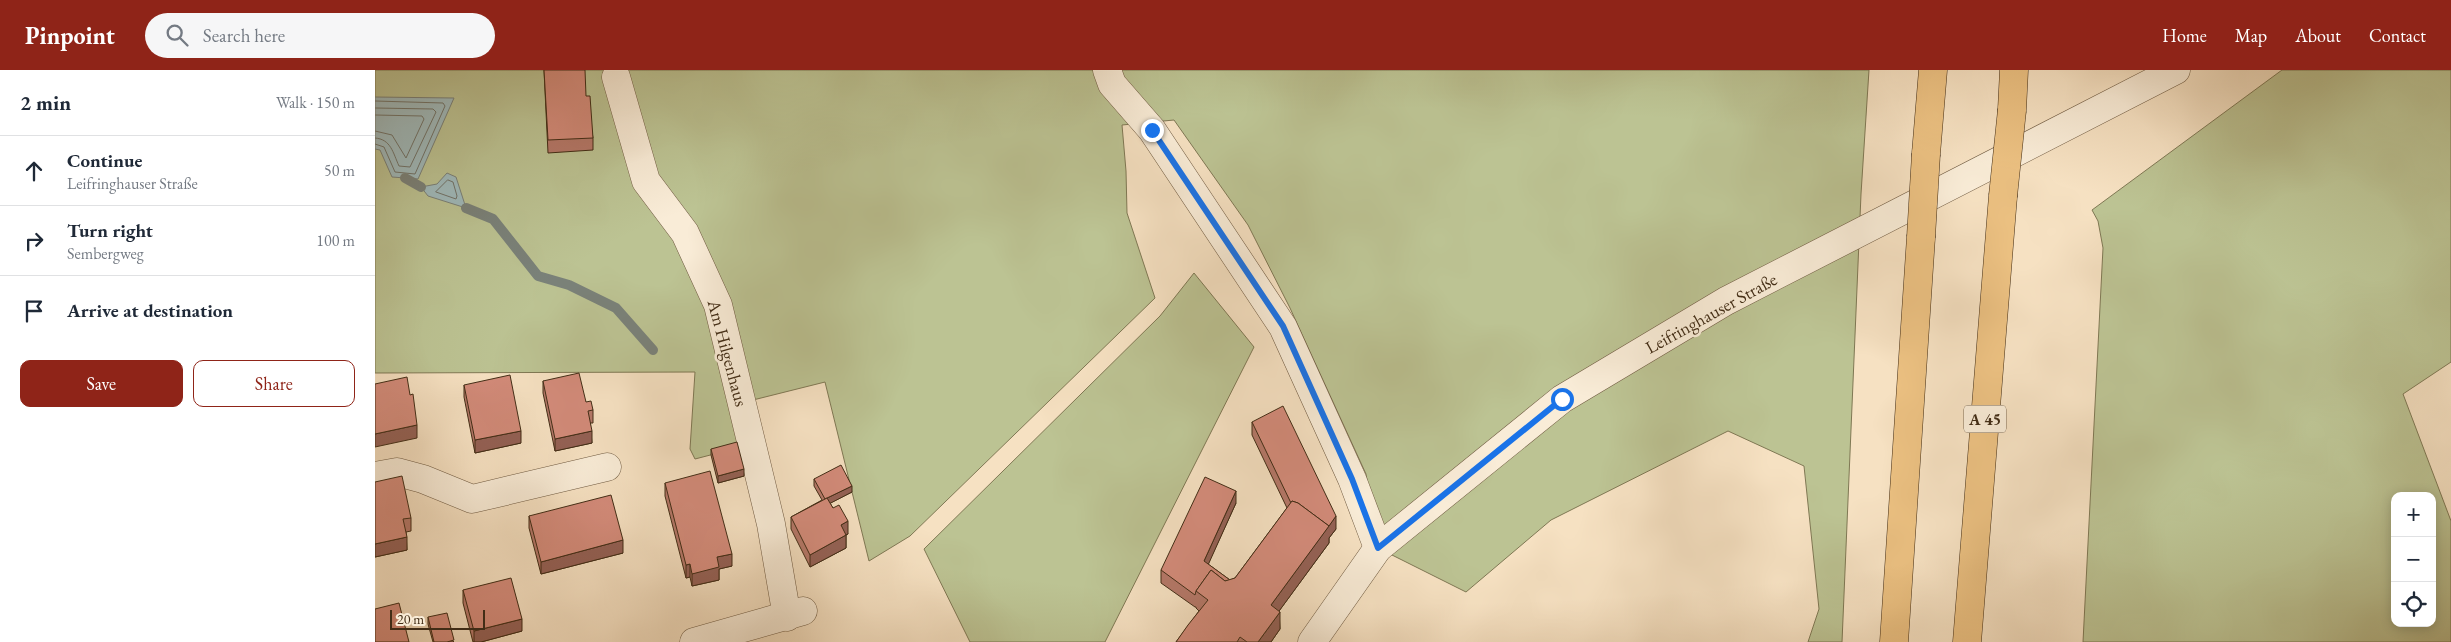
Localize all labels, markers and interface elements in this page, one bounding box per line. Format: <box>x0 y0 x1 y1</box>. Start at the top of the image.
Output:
search box <box>145 13 495 58</box>
text: Pinpoint <box>25 20 115 51</box>
icon: search <box>163 21 191 49</box>
text: Search here <box>203 23 285 48</box>
text: Home <box>2162 24 2207 47</box>
text: Map <box>2235 24 2267 47</box>
text: About <box>2295 24 2341 47</box>
text: Contact <box>2369 24 2426 47</box>
text: 2 min <box>20 89 71 116</box>
text: Walk · 150 m <box>276 92 355 113</box>
route end <box>1141 119 1164 142</box>
text: Continue <box>67 148 142 173</box>
icon: ahead <box>20 157 48 185</box>
text: 50 m <box>324 160 355 181</box>
text: Leifringhauser Straße <box>67 173 198 194</box>
text: Turn right <box>67 218 153 243</box>
icon: right <box>20 227 48 255</box>
text: 100 m <box>316 230 355 251</box>
text: Sembergweg <box>67 243 144 264</box>
street label: Leifringhauser Straße <box>1641 267 1781 359</box>
street label: Am Hilgenhaus <box>702 296 753 409</box>
icon: arrive <box>20 297 48 325</box>
text: Arrive at destination <box>67 298 233 323</box>
button: Save <box>20 360 183 407</box>
button: Share <box>193 360 355 407</box>
route start <box>1551 388 1574 411</box>
road number: A 45 <box>1964 406 2006 432</box>
map controls <box>2391 492 2436 627</box>
button: + <box>2391 492 2436 537</box>
button: − <box>2391 537 2436 582</box>
button: locate <box>2391 582 2436 627</box>
scale bar <box>390 607 485 630</box>
text: 20 m <box>397 610 424 628</box>

